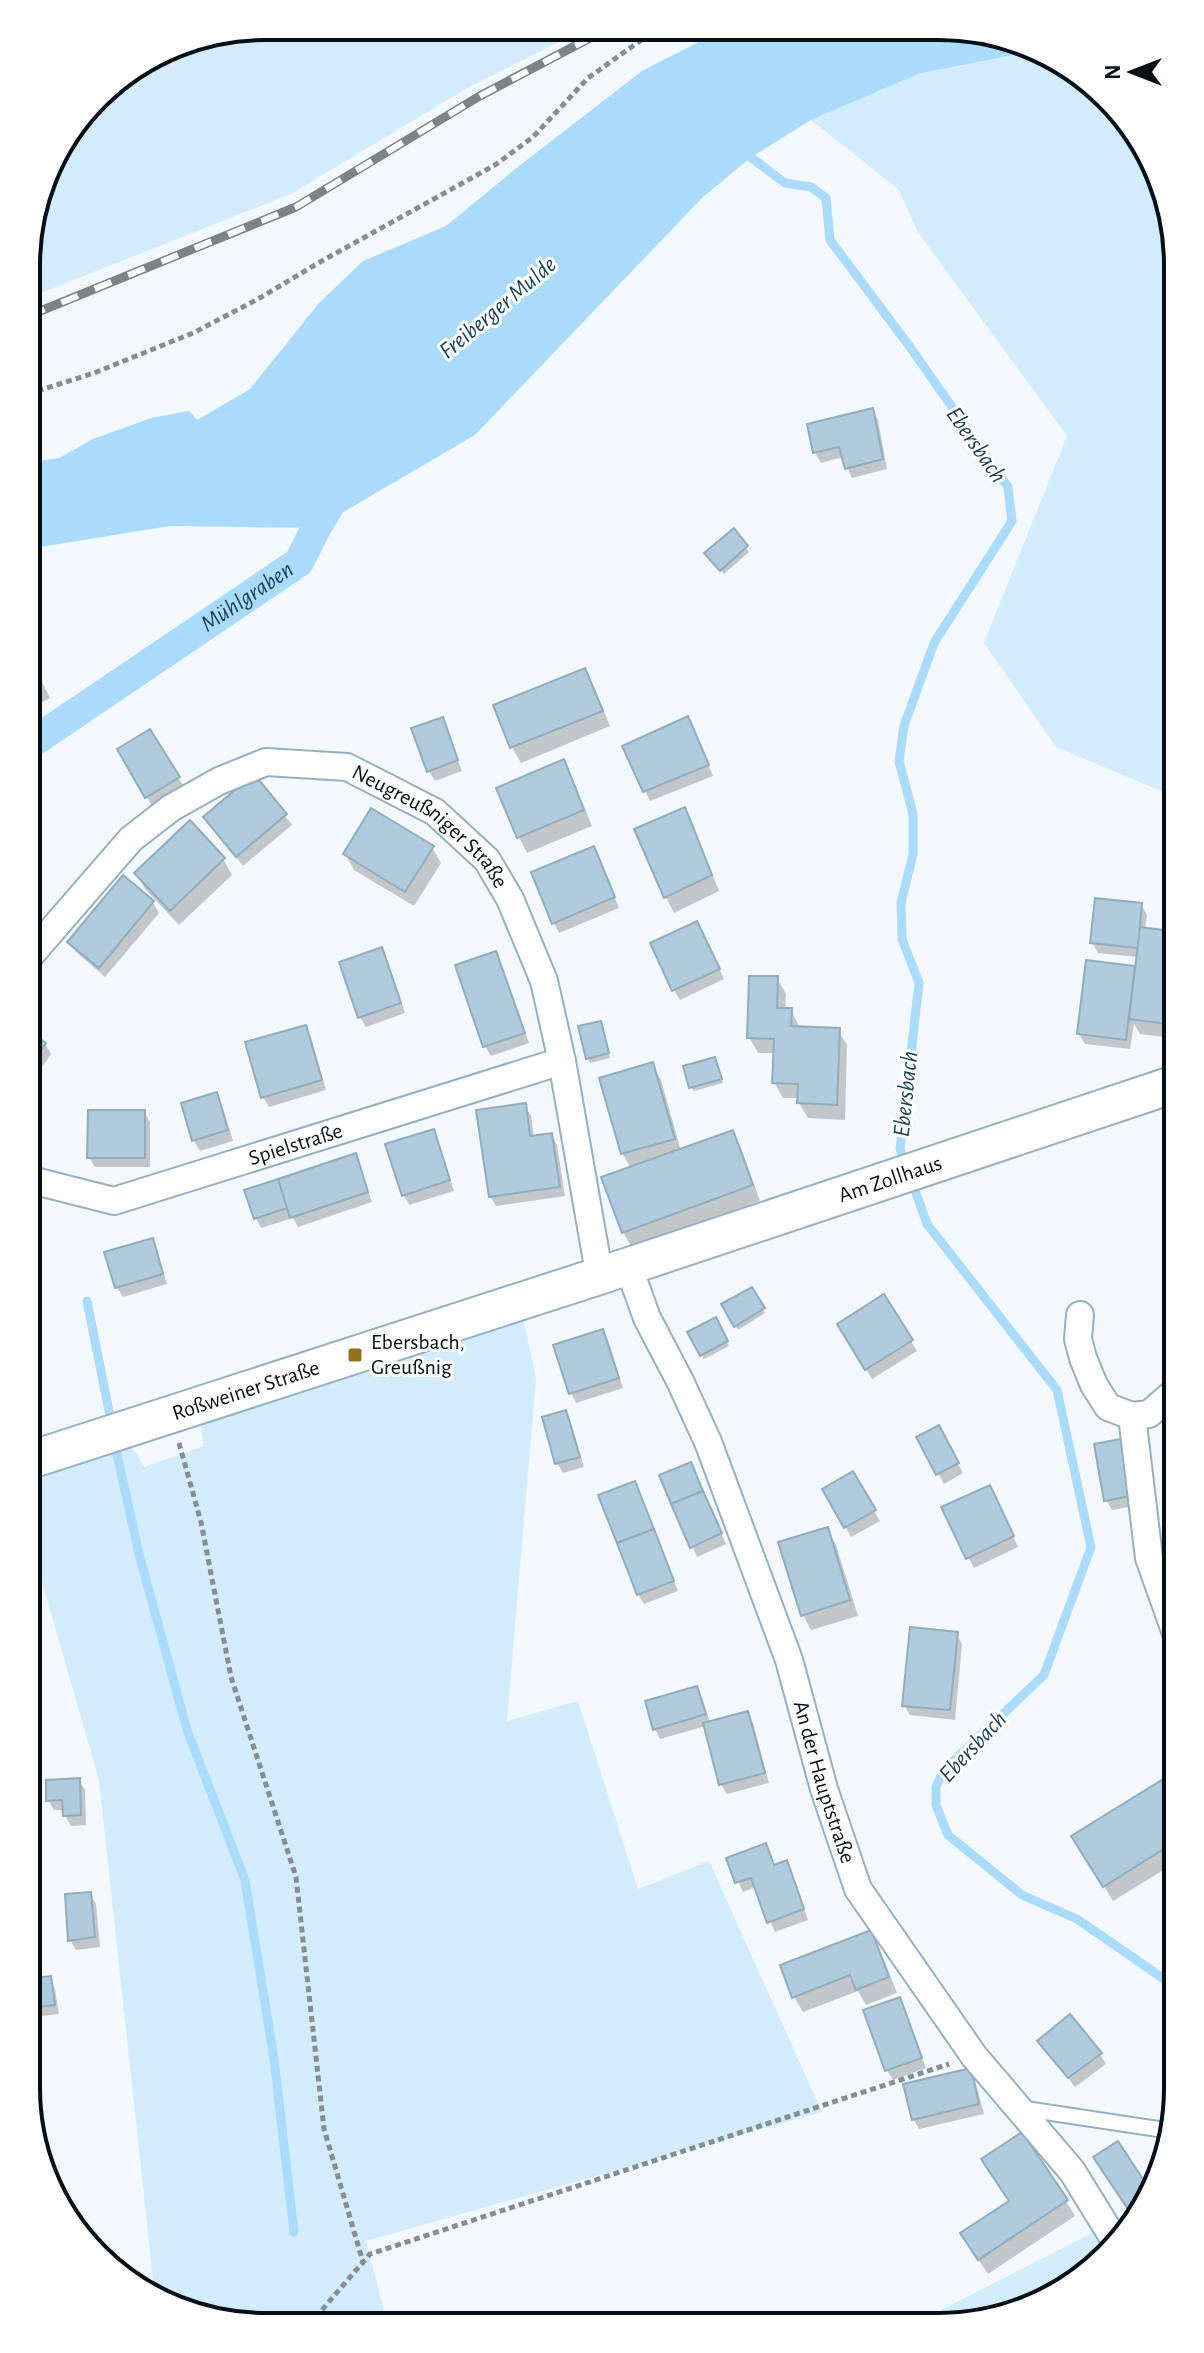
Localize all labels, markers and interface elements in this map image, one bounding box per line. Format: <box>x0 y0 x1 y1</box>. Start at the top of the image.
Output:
north arrow <box>1092 32 1172 112</box>
text: N <box>1102 64 1124 80</box>
water label: Freiberger Mulde <box>435 252 561 364</box>
water label: Ebersbach <box>941 403 1011 487</box>
water label: Mühlgraben <box>197 557 298 637</box>
street label: Neugreußniger Straße <box>349 761 512 892</box>
water label: Ebersbach <box>890 1050 922 1138</box>
street label: Spielstraße <box>246 1119 345 1169</box>
street label: Am Zollhaus <box>836 1152 945 1206</box>
place label: Ebersbach, Greußnig <box>371 1331 465 1378</box>
marker: Ebersbach, Greußnig <box>346 1346 364 1364</box>
street label: Roßweiner Straße <box>169 1356 322 1424</box>
street label: An der Hauptstraße <box>790 1698 859 1866</box>
water label: Ebersbach <box>935 1707 1011 1787</box>

